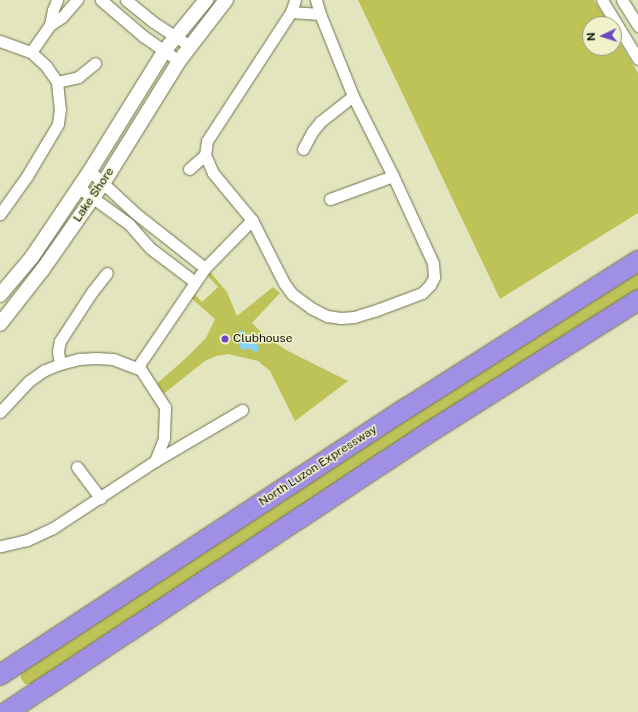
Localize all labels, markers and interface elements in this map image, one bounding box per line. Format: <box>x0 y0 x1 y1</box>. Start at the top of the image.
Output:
north arrow <box>582 16 622 56</box>
text: N <box>585 32 597 41</box>
street label: Lake Shore <box>71 165 117 225</box>
place label: Clubhouse <box>233 332 292 346</box>
marker: Clubhouse <box>220 334 230 344</box>
street label: North Luzon Expressway <box>256 422 380 510</box>

